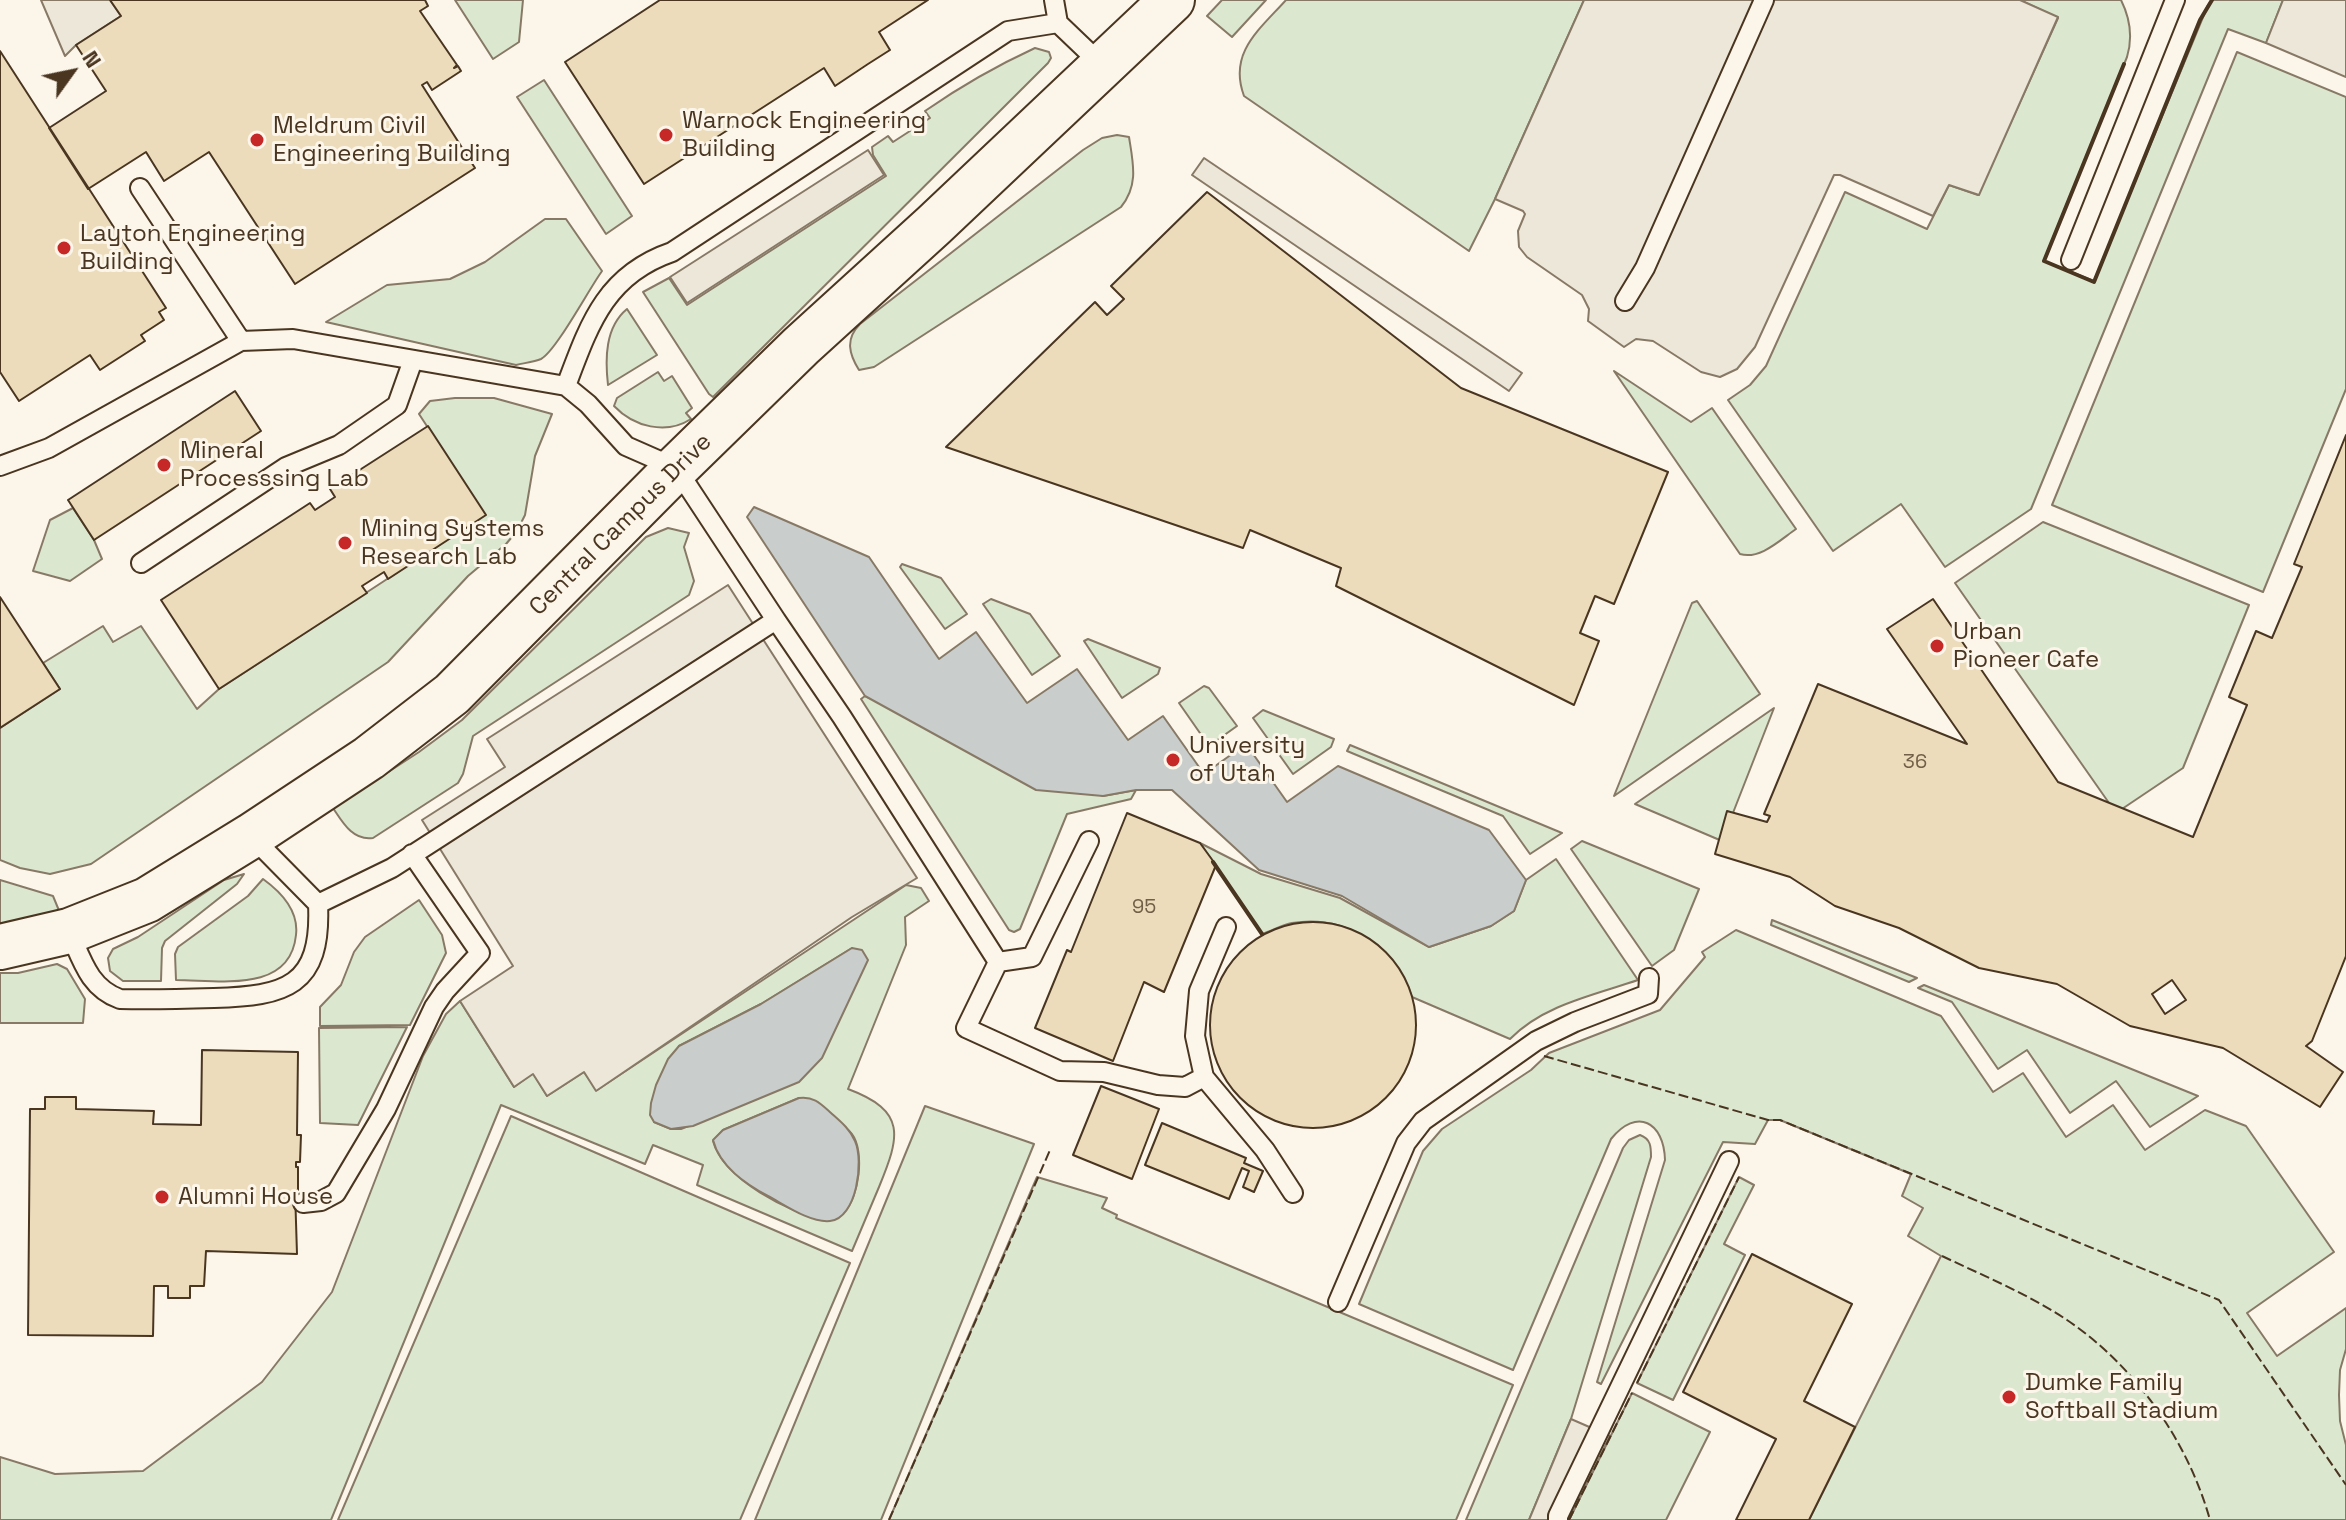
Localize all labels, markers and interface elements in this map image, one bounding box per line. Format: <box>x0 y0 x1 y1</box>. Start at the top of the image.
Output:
north arrow <box>32 32 112 112</box>
text: N <box>76 45 108 73</box>
place label: Warnock Engineering Building <box>682 107 926 163</box>
place label: Meldrum Civil Engineering Building <box>273 112 511 168</box>
marker: Warnock Engineering Building <box>657 126 675 144</box>
marker: Meldrum Civil Engineering Building <box>248 131 266 149</box>
place label: Layton Engineering Building <box>80 220 305 276</box>
marker: Layton Engineering Building <box>55 239 73 257</box>
street label: Central Campus Drive <box>524 428 718 622</box>
place label: Mineral Processsing Lab <box>180 437 369 493</box>
marker: Mineral Processsing Lab <box>155 456 173 474</box>
place label: Mining Systems Research Lab <box>361 515 544 571</box>
marker: Mining Systems Research Lab <box>336 534 354 552</box>
place label: Urban Pioneer Cafe <box>1953 618 2099 674</box>
marker: Urban Pioneer Cafe <box>1928 637 1946 655</box>
place label: University of Utah <box>1189 732 1305 788</box>
marker: University of Utah <box>1164 751 1182 769</box>
house number: 36 <box>1903 751 1927 775</box>
house number: 95 <box>1132 896 1156 920</box>
place label: Alumni House <box>178 1183 333 1211</box>
marker: Alumni House <box>153 1188 171 1206</box>
place label: Dumke Family Softball Stadium <box>2025 1369 2218 1425</box>
marker: Dumke Family Softball Stadium <box>2000 1388 2018 1406</box>

